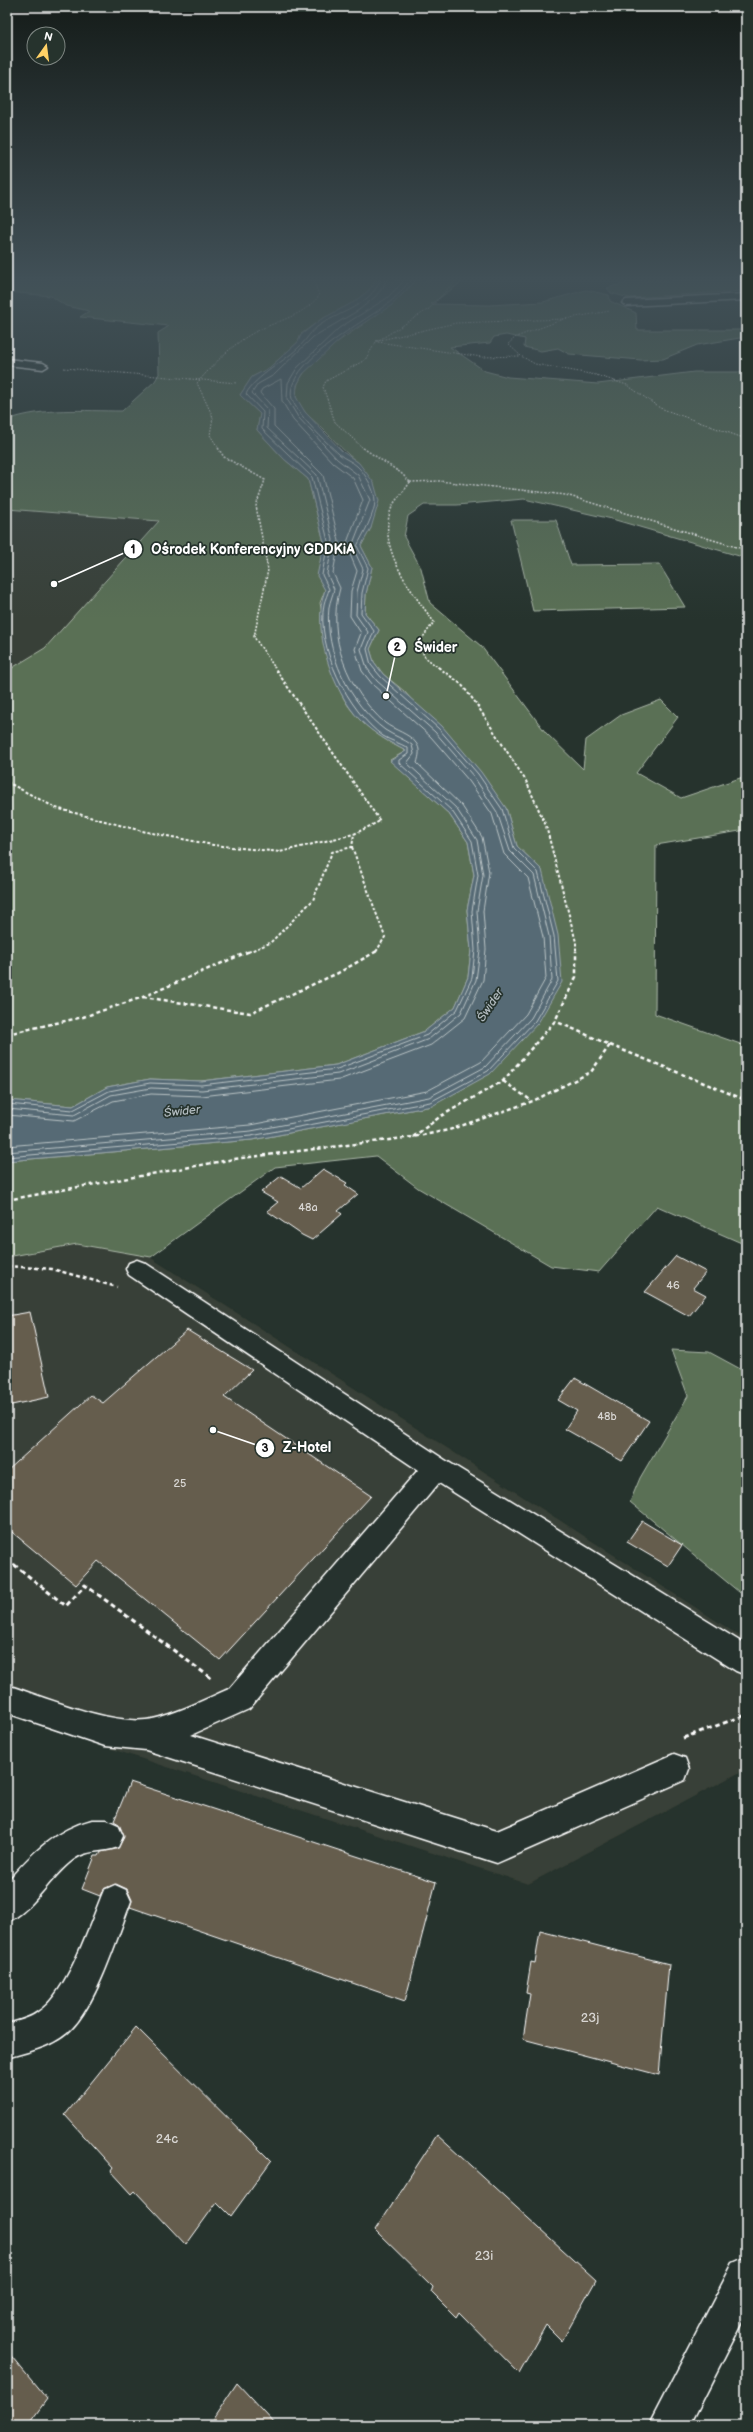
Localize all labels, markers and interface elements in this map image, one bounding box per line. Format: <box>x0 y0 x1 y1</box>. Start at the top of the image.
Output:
north arrow <box>26 26 66 66</box>
text: N <box>43 29 54 44</box>
callout: Ośrodek Konferencyjny GDDKiA <box>123 536 363 562</box>
text: Ośrodek Konferencyjny GDDKiA <box>151 541 355 558</box>
text: 1 <box>130 542 136 557</box>
callout: Świder <box>387 634 466 660</box>
text: Świder <box>415 637 458 656</box>
text: 2 <box>393 640 401 655</box>
water label: Świder <box>473 984 508 1025</box>
water label: Świder <box>163 1101 203 1121</box>
house number: 48a <box>298 1201 318 1214</box>
house number: 46 <box>666 1279 680 1292</box>
house number: 48b <box>597 1410 617 1423</box>
callout: Z-Hotel <box>255 1435 339 1461</box>
text: Z-Hotel <box>283 1439 331 1456</box>
text: 3 <box>261 1441 269 1456</box>
house number: 25 <box>174 1477 186 1490</box>
house number: 23j <box>581 2010 599 2026</box>
house number: 24c <box>156 2131 178 2147</box>
house number: 23i <box>475 2248 493 2264</box>

